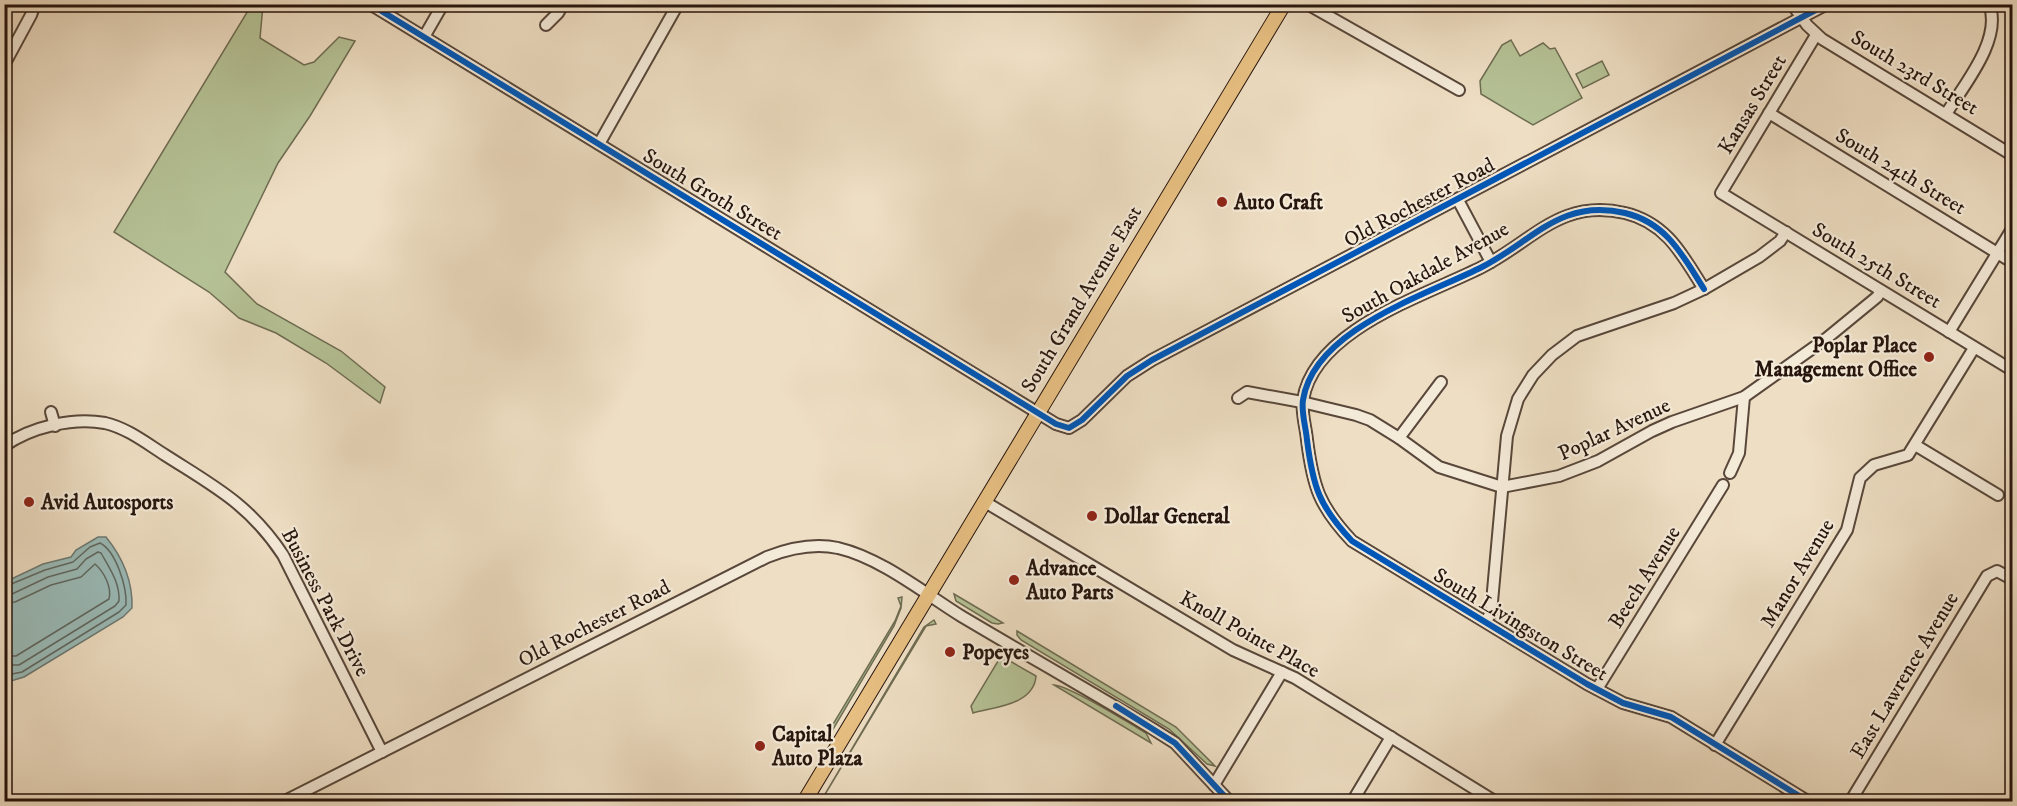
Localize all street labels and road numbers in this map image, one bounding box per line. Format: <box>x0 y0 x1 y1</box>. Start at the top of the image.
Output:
street label: South 23rd Street <box>1846 25 1983 121</box>
street label: Kansas Street <box>1713 50 1793 159</box>
street label: South 24th Street <box>1830 123 1971 221</box>
street label: South Groth Street <box>638 143 787 247</box>
street label: Old Rochester Road <box>1340 152 1500 254</box>
street label: South Grand Avenue East <box>1016 201 1148 398</box>
street label: South Oakdale Avenue <box>1337 216 1514 330</box>
street label: South 25th Street <box>1807 217 1946 315</box>
street label: Poplar Avenue <box>1554 393 1675 467</box>
street label: Manor Avenue <box>1755 514 1841 633</box>
street label: Beech Avenue <box>1603 521 1687 634</box>
street label: Business Park Drive <box>275 524 375 681</box>
street label: South Livingston Street <box>1428 562 1613 687</box>
street label: Old Rochester Road <box>514 574 675 673</box>
street label: Knoll Pointe Place <box>1175 586 1324 684</box>
street label: East Lawrence Avenue <box>1845 587 1965 763</box>

